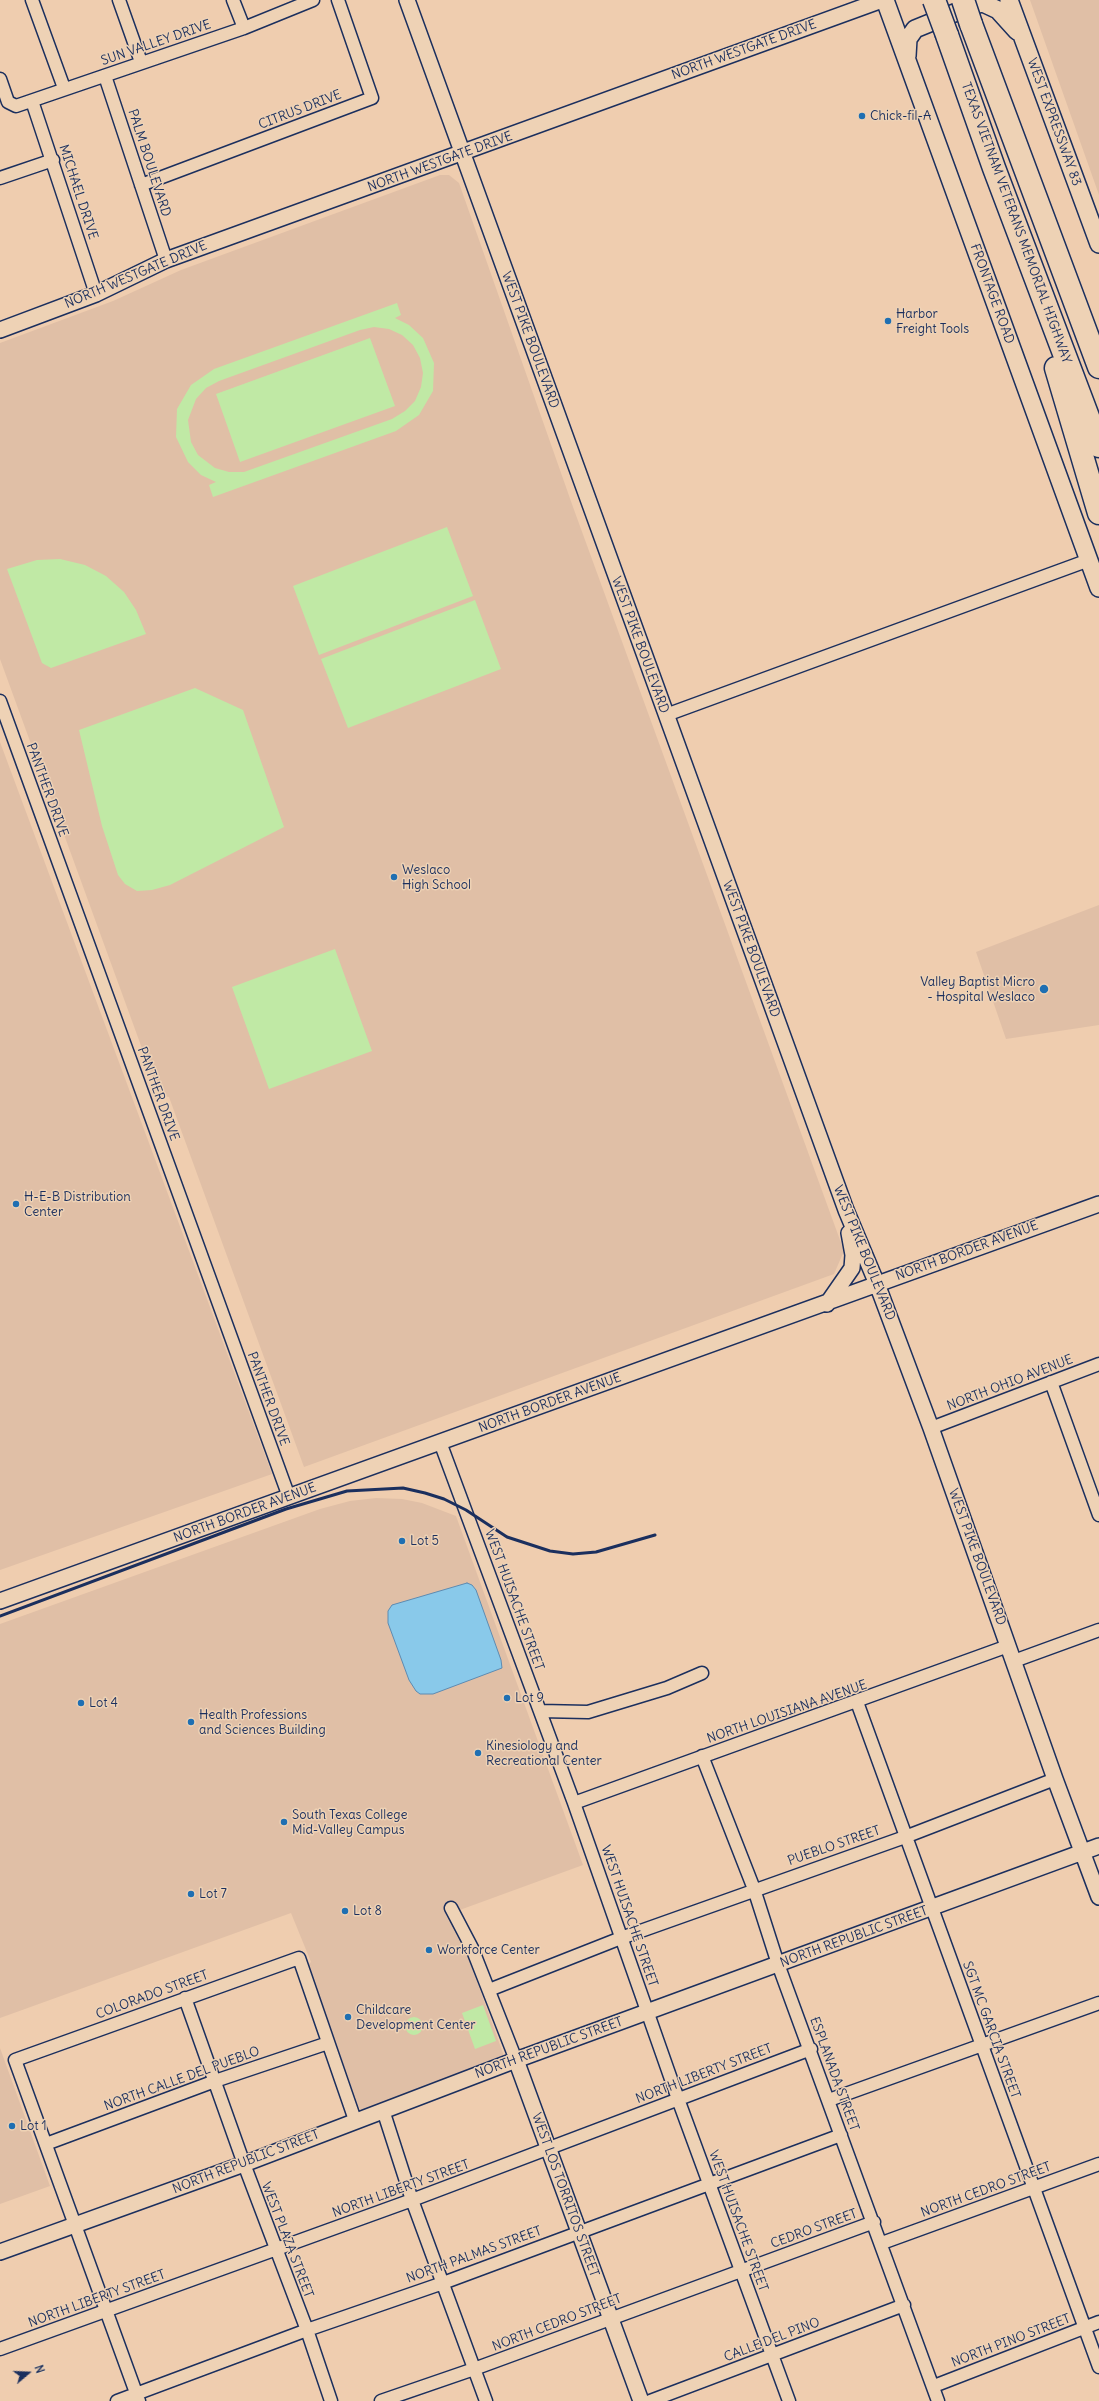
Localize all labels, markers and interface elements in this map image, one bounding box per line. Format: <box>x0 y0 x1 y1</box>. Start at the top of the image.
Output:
street label: SUN VALLEY DRIVE <box>99 17 213 69</box>
street label: NORTH WESTGATE DRIVE <box>670 17 818 83</box>
street label: WEST EXPRESSWAY 83 <box>1024 56 1084 188</box>
street label: TEXAS VIETNAM VETERANS MEMORIAL HIGHWAY <box>958 80 1074 366</box>
street label: CITRUS DRIVE <box>256 87 344 133</box>
street label: PALM BOULEVARD <box>124 107 174 219</box>
place label: Chick-fil-A <box>870 108 931 124</box>
marker: Chick-fil-A <box>857 111 867 121</box>
street label: NORTH WESTGATE DRIVE <box>366 129 514 195</box>
street label: MICHAEL DRIVE <box>55 143 101 241</box>
street label: NORTH WESTGATE DRIVE <box>63 238 209 312</box>
street label: FRONTAGE ROAD <box>967 242 1017 346</box>
street label: WEST PIKE BOULEVARD <box>498 270 562 410</box>
place label: Harbor Freight Tools <box>896 306 969 337</box>
marker: Harbor Freight Tools <box>883 316 893 326</box>
street label: WEST PIKE BOULEVARD <box>608 575 672 715</box>
street label: PANTHER DRIVE <box>23 741 71 839</box>
place label: Weslaco High School <box>402 862 471 893</box>
marker: Weslaco High School <box>389 872 399 882</box>
street label: WEST PIKE BOULEVARD <box>719 879 783 1019</box>
place label: Valley Baptist Micro - Hospital Weslaco <box>920 974 1035 1005</box>
marker: Valley Baptist Micro - Hospital Weslaco <box>1038 983 1050 995</box>
street label: PANTHER DRIVE <box>134 1045 182 1143</box>
street label: WEST PIKE BOULEVARD <box>830 1183 898 1323</box>
place label: H-E-B Distribution Center <box>24 1189 131 1220</box>
marker: H-E-B Distribution Center <box>11 1199 21 1209</box>
street label: NORTH BORDER AVENUE <box>894 1218 1040 1284</box>
street label: PANTHER DRIVE <box>244 1350 292 1448</box>
street label: NORTH OHIO AVENUE <box>945 1352 1075 1414</box>
street label: NORTH BORDER AVENUE <box>477 1370 623 1436</box>
street label: NORTH BORDER AVENUE <box>172 1480 318 1546</box>
street label: WEST PIKE BOULEVARD <box>945 1487 1009 1627</box>
street label: WEST HUISACHE STREET <box>481 1527 547 1673</box>
place label: Lot 5 <box>410 1533 439 1549</box>
marker: Lot 5 <box>397 1536 407 1546</box>
street label: NORTH LOUISIANA AVENUE <box>705 1677 869 1747</box>
place label: Lot 9 <box>515 1690 544 1706</box>
marker: Lot 9 <box>502 1693 512 1703</box>
place label: Lot 4 <box>89 1695 118 1711</box>
marker: Lot 4 <box>76 1698 86 1708</box>
place label: Health Professions and Sciences Building <box>199 1707 326 1738</box>
marker: Health Professions and Sciences Building <box>186 1717 196 1727</box>
place label: Kinesiology and Recreational Center <box>486 1738 602 1769</box>
marker: Kinesiology and Recreational Center <box>473 1748 483 1758</box>
place label: South Texas College Mid-Valley Campus <box>292 1807 407 1838</box>
marker: South Texas College Mid-Valley Campus <box>279 1817 289 1827</box>
street label: PUEBLO STREET <box>786 1823 882 1869</box>
street label: WEST HUISACHE STREET <box>597 1843 661 1989</box>
place label: Lot 7 <box>199 1886 227 1902</box>
marker: Lot 7 <box>186 1889 196 1899</box>
place label: Lot 8 <box>353 1903 382 1919</box>
street label: NORTH REPUBLIC STREET <box>778 1903 930 1971</box>
marker: Lot 8 <box>340 1906 350 1916</box>
place label: Workforce Center <box>437 1942 540 1958</box>
marker: Workforce Center <box>424 1945 434 1955</box>
street label: SGT MC GARCIA STREET <box>959 1959 1023 2101</box>
street label: COLORADO STREET <box>94 1967 210 2023</box>
place label: Childcare Development Center <box>356 2002 476 2033</box>
marker: Childcare Development Center <box>343 2012 353 2022</box>
street label: NORTH REPUBLIC STREET <box>473 2014 625 2082</box>
street label: ESPLANADA STREET <box>806 2015 862 2133</box>
street label: NORTH LIBERTY STREET <box>634 2041 774 2107</box>
street label: NORTH CALLE DEL PUEBLO <box>102 2044 262 2114</box>
street label: WEST LOS TORRITOS STREET <box>528 2111 602 2279</box>
place label: Lot 1 <box>20 2118 47 2134</box>
marker: Lot 1 <box>7 2121 17 2131</box>
street label: NORTH REPUBLIC STREET <box>170 2127 322 2197</box>
street label: WEST HUISACHE STREET <box>705 2148 771 2294</box>
street label: NORTH LIBERTY STREET <box>330 2157 472 2221</box>
street label: NORTH CEDRO STREET <box>919 2159 1053 2221</box>
street label: WEST PLAZA STREET <box>258 2180 316 2300</box>
street label: CEDRO STREET <box>769 2206 859 2252</box>
street label: NORTH PALMAS STREET <box>404 2223 544 2287</box>
street label: NORTH LIBERTY STREET <box>26 2267 168 2331</box>
street label: NORTH CEDRO STREET <box>490 2291 624 2355</box>
street label: NORTH PINO STREET <box>949 2311 1073 2371</box>
street label: CALLE DEL PINO <box>722 2315 822 2365</box>
north arrow <box>8 2353 48 2393</box>
text: N <box>31 2363 47 2375</box>

